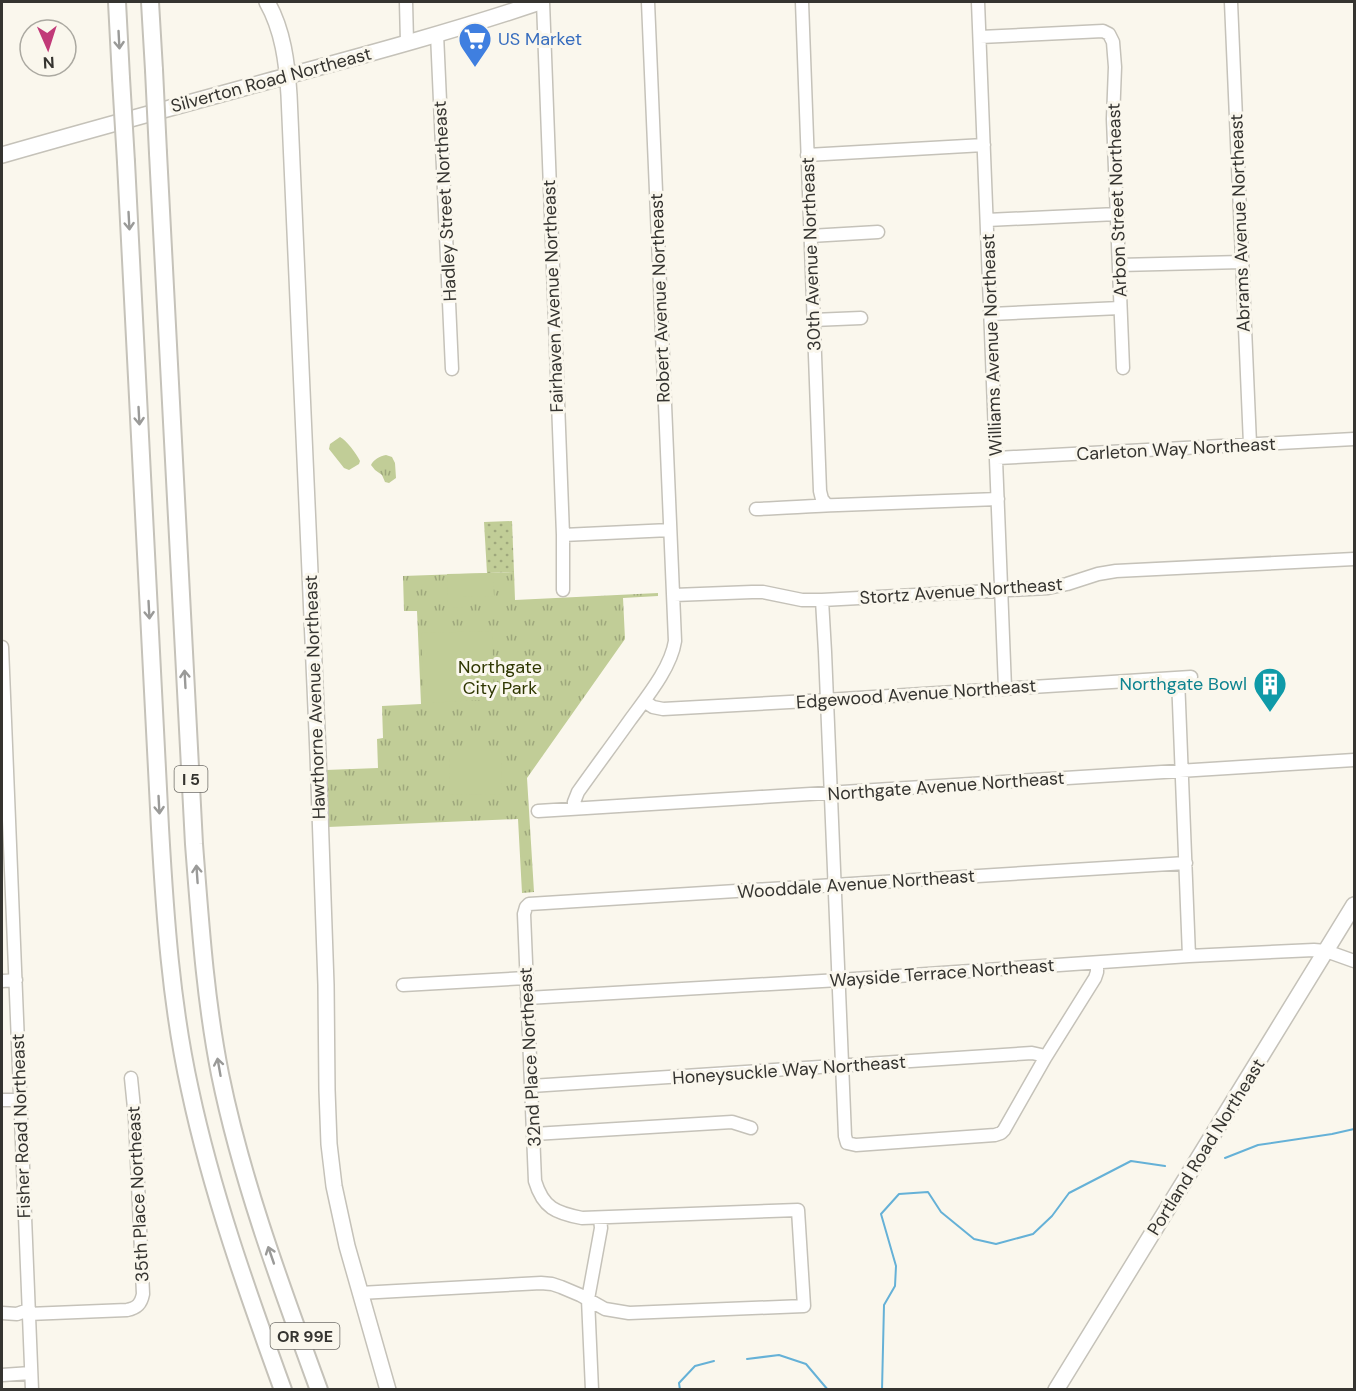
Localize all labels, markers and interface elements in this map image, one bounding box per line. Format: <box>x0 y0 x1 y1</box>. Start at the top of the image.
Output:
north arrow <box>18 18 78 78</box>
supermarket icon: US Market <box>457 21 493 68</box>
place label: US Market <box>498 27 582 51</box>
one-way arrow <box>114 29 125 49</box>
street label: Silverton Road Northeast <box>168 42 374 118</box>
text: N <box>42 52 55 73</box>
street label: Hadley Street Northeast <box>428 100 462 302</box>
street label: Arbon Street Northeast <box>1102 102 1132 298</box>
street label: Abrams Avenue Northeast <box>1224 113 1256 333</box>
street label: 30th Avenue Northeast <box>796 157 826 351</box>
street label: Fairhaven Avenue Northeast <box>537 179 569 413</box>
street label: Robert Avenue Northeast <box>644 193 676 403</box>
one-way arrow <box>124 210 135 230</box>
street label: Williams Avenue Northeast <box>976 233 1008 457</box>
one-way arrow <box>134 405 145 425</box>
street label: Carleton Way Northeast <box>1076 432 1276 466</box>
street label: Stortz Avenue Northeast <box>859 572 1063 610</box>
street label: Hawthorne Avenue Northeast <box>299 574 331 820</box>
one-way arrow <box>143 600 154 620</box>
park label: Northgate City Park <box>458 655 542 700</box>
building icon: Northgate Bowl <box>1252 666 1288 713</box>
one-way arrow <box>180 670 191 690</box>
place label: Northgate Bowl <box>1119 672 1247 696</box>
street label: Edgewood Avenue Northeast <box>795 674 1037 714</box>
road number: I 5 <box>174 766 207 792</box>
street label: Northgate Avenue Northeast <box>827 766 1065 806</box>
one-way arrow <box>153 795 164 814</box>
one-way arrow <box>191 864 202 884</box>
street label: Wooddale Avenue Northeast <box>736 864 976 904</box>
street label: Wayside Terrace Northeast <box>829 953 1055 993</box>
street label: 32nd Place Northeast <box>513 967 547 1147</box>
street label: Fisher Road Northeast <box>6 1033 36 1219</box>
street label: Honeysuckle Way Northeast <box>671 1050 907 1090</box>
street label: Portland Road Northeast <box>1142 1054 1270 1240</box>
one-way arrow <box>213 1058 224 1078</box>
street label: 35th Place Northeast <box>121 1105 155 1283</box>
one-way arrow <box>264 1247 275 1265</box>
road number: OR 99E <box>270 1323 340 1349</box>

